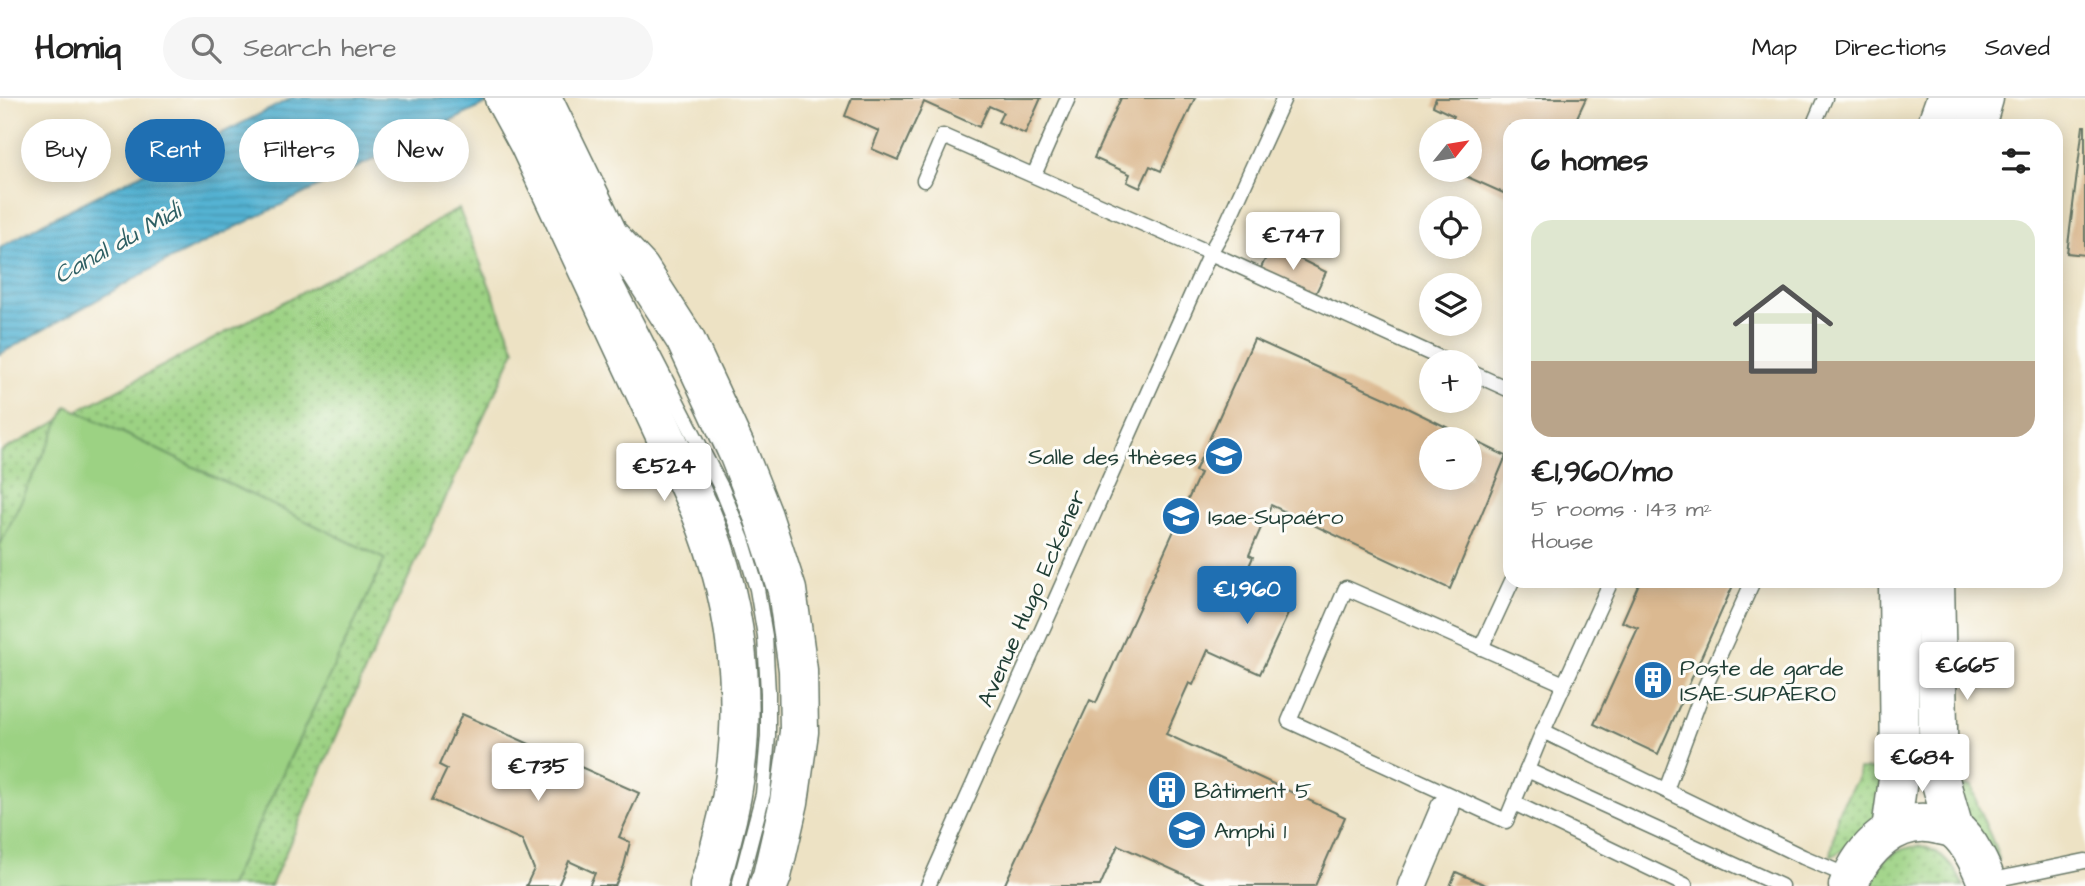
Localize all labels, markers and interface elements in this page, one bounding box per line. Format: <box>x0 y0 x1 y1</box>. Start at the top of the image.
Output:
search box <box>163 17 653 80</box>
text: Homiq <box>35 25 121 71</box>
icon: search <box>187 29 225 67</box>
text: Search here <box>243 30 397 66</box>
text: Map <box>1752 31 1797 65</box>
text: Directions <box>1835 31 1947 65</box>
text: Saved <box>1985 31 2050 65</box>
chip: Buy <box>21 119 111 182</box>
chip: Rent <box>125 119 225 182</box>
chip: Filters <box>239 119 359 182</box>
chip: New <box>373 119 469 182</box>
north arrow <box>1419 119 1482 182</box>
map controls <box>1419 119 1482 490</box>
text: 6 homes <box>1531 140 1648 182</box>
icon: filters <box>1997 142 2035 180</box>
water label: Canal du Midi <box>48 193 190 293</box>
button: locate <box>1419 196 1482 259</box>
pin: €747 <box>1252 212 1334 272</box>
text: €747 <box>1262 219 1324 251</box>
icon: home <box>1720 266 1846 392</box>
button: layers <box>1419 273 1482 336</box>
button: + <box>1419 350 1482 413</box>
button: − <box>1419 427 1482 490</box>
school or university icon: Salle des thèses <box>1203 435 1245 477</box>
place label: Salle des thèses <box>1028 441 1197 473</box>
pin: €524 <box>623 444 705 503</box>
text: €524 <box>632 450 696 482</box>
text: €1,960/mo <box>1531 451 1673 493</box>
street label: Avenue Hugo Eckener <box>970 484 1095 713</box>
text: 5 rooms · 143 m² <box>1531 493 1712 525</box>
school or university icon: Isae-Supaéro <box>1160 495 1202 537</box>
place label: Isae-Supaéro <box>1208 501 1343 533</box>
text: House <box>1531 525 1594 557</box>
pin: €1,960 <box>1190 566 1304 626</box>
text: €1,960 <box>1213 573 1281 605</box>
pin: €665 <box>1926 642 2008 702</box>
text: €665 <box>1935 649 1999 681</box>
place label: Poste de garde ISAE-SUPAERO <box>1680 652 1844 710</box>
building icon: Poste de garde ISAE-SUPAERO <box>1632 659 1674 701</box>
pin: €684 <box>1881 734 1963 794</box>
text: €684 <box>1890 741 1954 773</box>
pin: €735 <box>497 744 579 803</box>
text: €735 <box>508 750 568 782</box>
building icon: Bâtiment 5 <box>1146 769 1188 811</box>
place label: Bâtiment 5 <box>1194 775 1311 807</box>
school or university icon: Amphi 1 <box>1166 809 1208 851</box>
place label: Amphi 1 <box>1214 815 1287 847</box>

